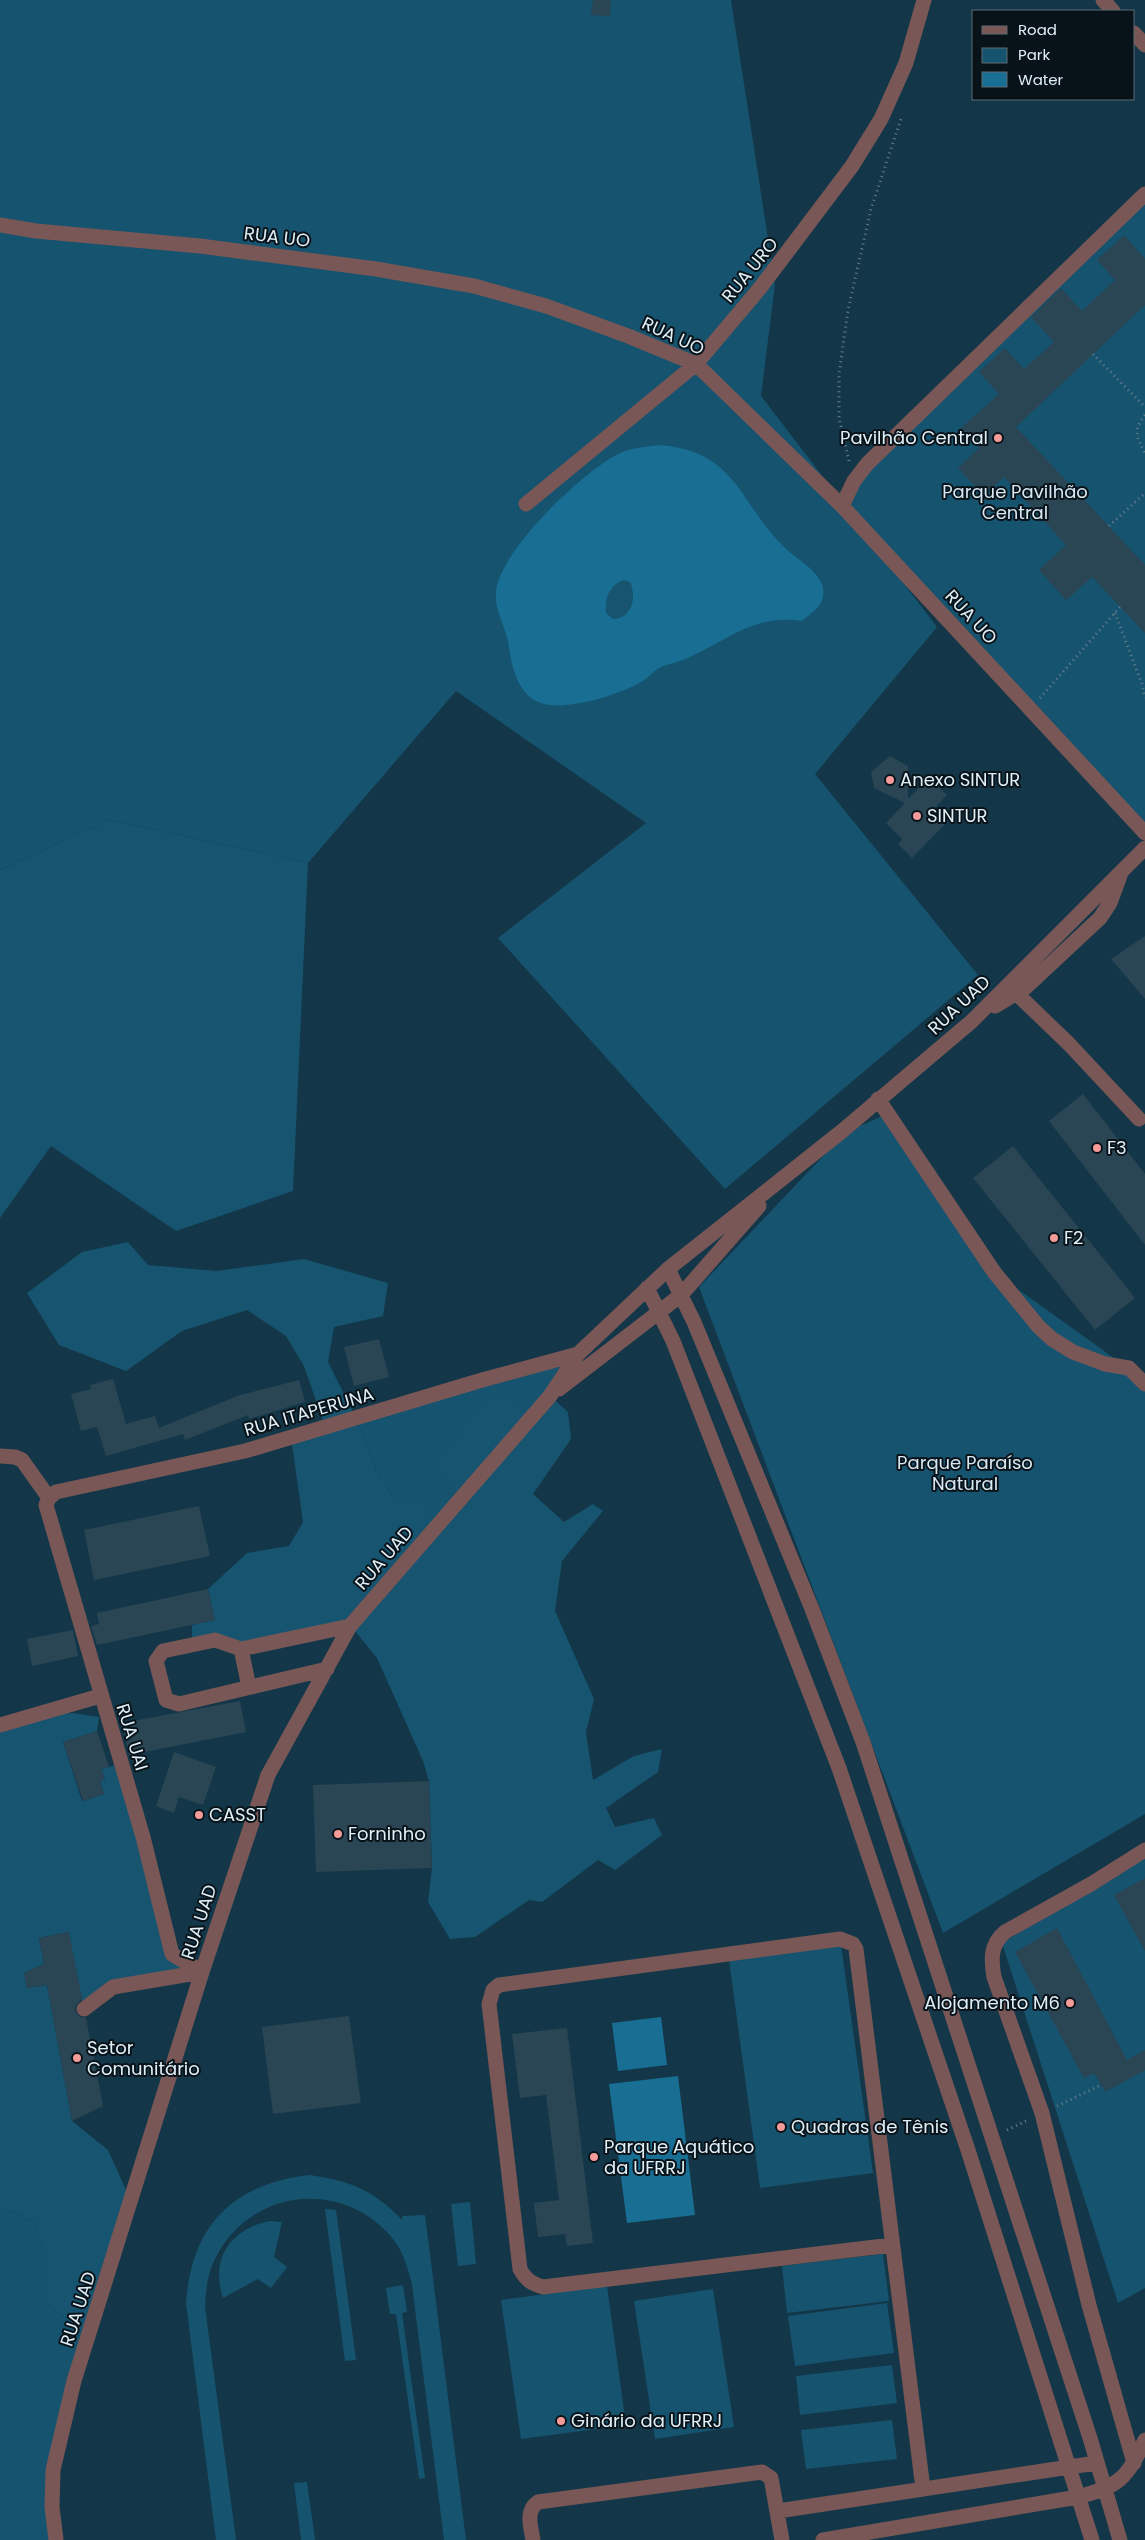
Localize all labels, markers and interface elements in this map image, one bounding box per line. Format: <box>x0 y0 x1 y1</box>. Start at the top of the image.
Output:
legend <box>972 10 1135 100</box>
text: Road <box>1018 19 1057 40</box>
text: Park <box>1018 44 1050 65</box>
text: Water <box>1018 69 1064 90</box>
street label: RUA UO <box>243 220 312 253</box>
street label: RUA URO <box>716 232 784 308</box>
street label: RUA UO <box>638 310 709 361</box>
place label: Pavilhão Central <box>840 425 988 450</box>
marker: Pavilhão Central <box>992 432 1004 444</box>
park label: Parque Pavilhão Central <box>942 479 1088 525</box>
street label: RUA UO <box>940 584 1003 649</box>
place label: Anexo SINTUR <box>900 767 1020 792</box>
marker: Anexo SINTUR <box>884 774 896 786</box>
place label: SINTUR <box>927 803 987 828</box>
marker: SINTUR <box>911 810 923 822</box>
street label: RUA UAD <box>922 969 995 1040</box>
place label: F3 <box>1107 1135 1127 1160</box>
marker: F3 <box>1091 1142 1103 1154</box>
place label: F2 <box>1064 1225 1083 1250</box>
marker: F2 <box>1048 1232 1060 1244</box>
street label: RUA ITAPERUNA <box>241 1381 377 1442</box>
park label: Parque Paraíso Natural <box>897 1450 1033 1496</box>
street label: RUA UAD <box>349 1520 418 1595</box>
street label: RUA UAI <box>110 1700 154 1773</box>
place label: CASST <box>209 1802 266 1827</box>
marker: CASST <box>193 1809 205 1821</box>
place label: Forninho <box>348 1821 426 1846</box>
marker: Forninho <box>332 1828 344 1840</box>
street label: RUA UAD <box>175 1881 222 1962</box>
place label: Alojamento M6 <box>924 1990 1060 2015</box>
marker: Alojamento M6 <box>1064 1997 1076 2009</box>
place label: Setor Comunitário <box>87 2035 200 2081</box>
marker: Setor Comunitário <box>71 2052 83 2064</box>
place label: Quadras de Tênis <box>791 2114 949 2139</box>
marker: Quadras de Tênis <box>775 2121 787 2133</box>
place label: Parque Aquático da UFRRJ <box>604 2134 754 2180</box>
marker: Parque Aquático da UFRRJ <box>588 2151 600 2163</box>
street label: RUA UAD <box>54 2268 101 2349</box>
place label: Ginário da UFRRJ <box>571 2408 722 2433</box>
marker: Ginário da UFRRJ <box>555 2415 567 2427</box>

